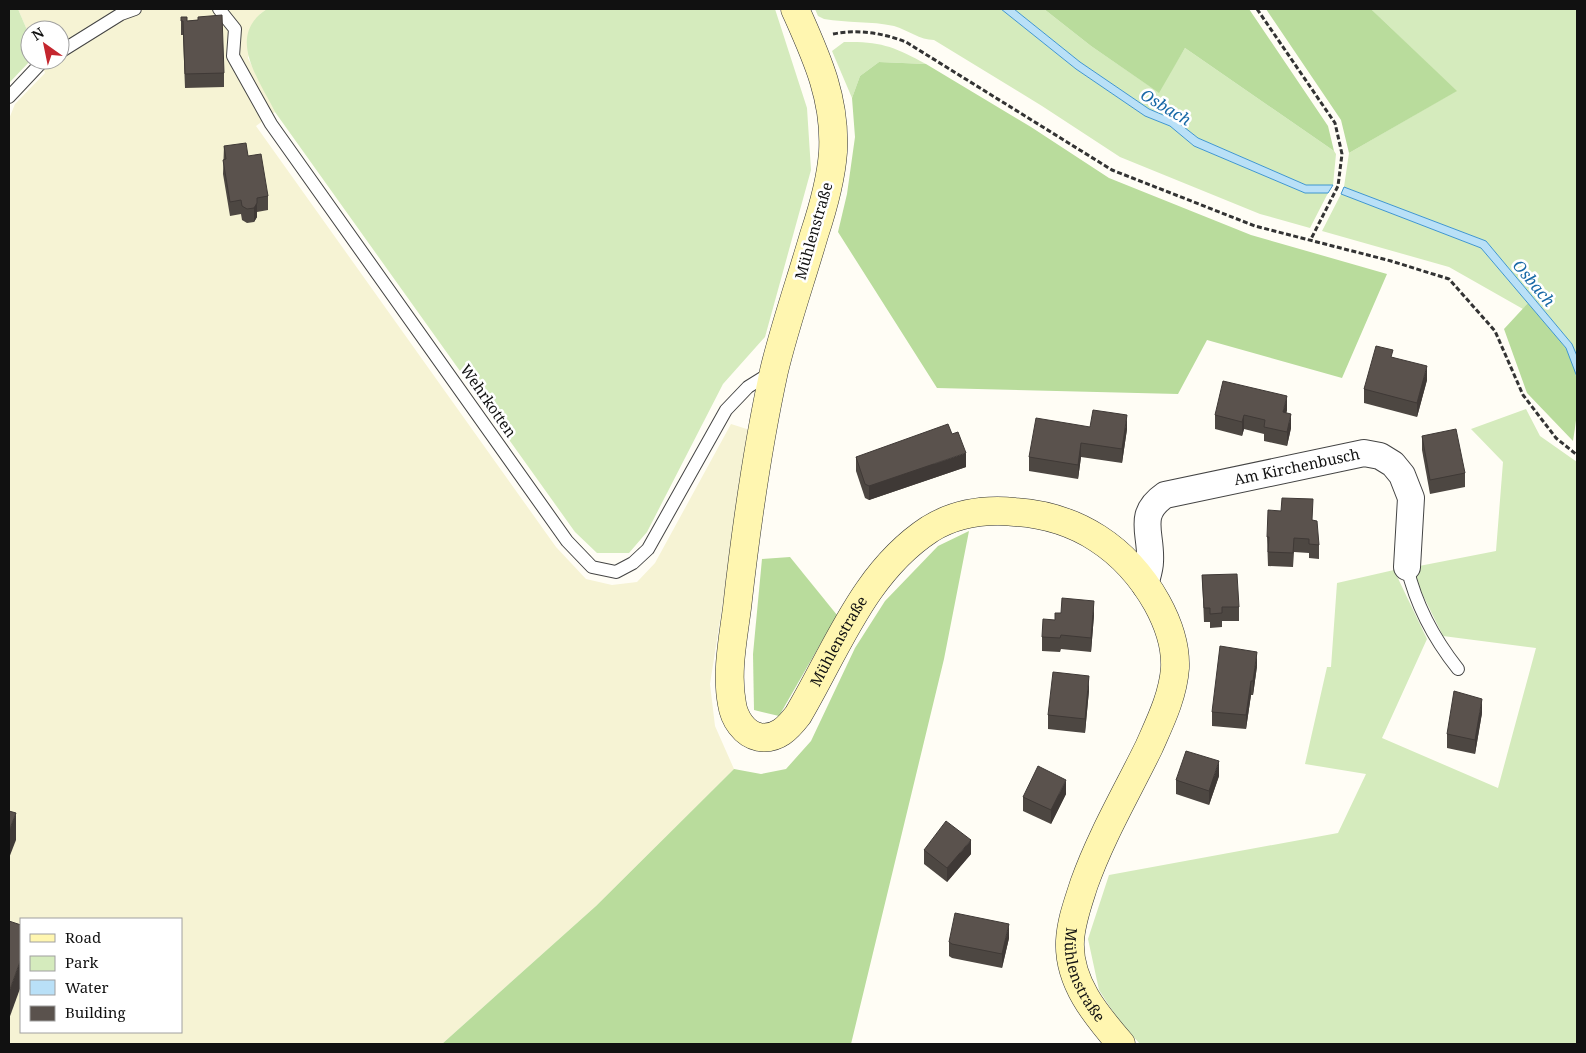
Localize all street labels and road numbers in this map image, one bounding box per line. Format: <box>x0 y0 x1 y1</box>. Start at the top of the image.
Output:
street label: Mühlenstraße <box>790 180 836 282</box>
street label: Wehrkotten <box>456 360 522 441</box>
street label: Am Kirchenbusch <box>1232 443 1362 489</box>
street label: Mühlenstraße <box>805 592 871 690</box>
street label: Mühlenstraße <box>1061 926 1110 1026</box>

